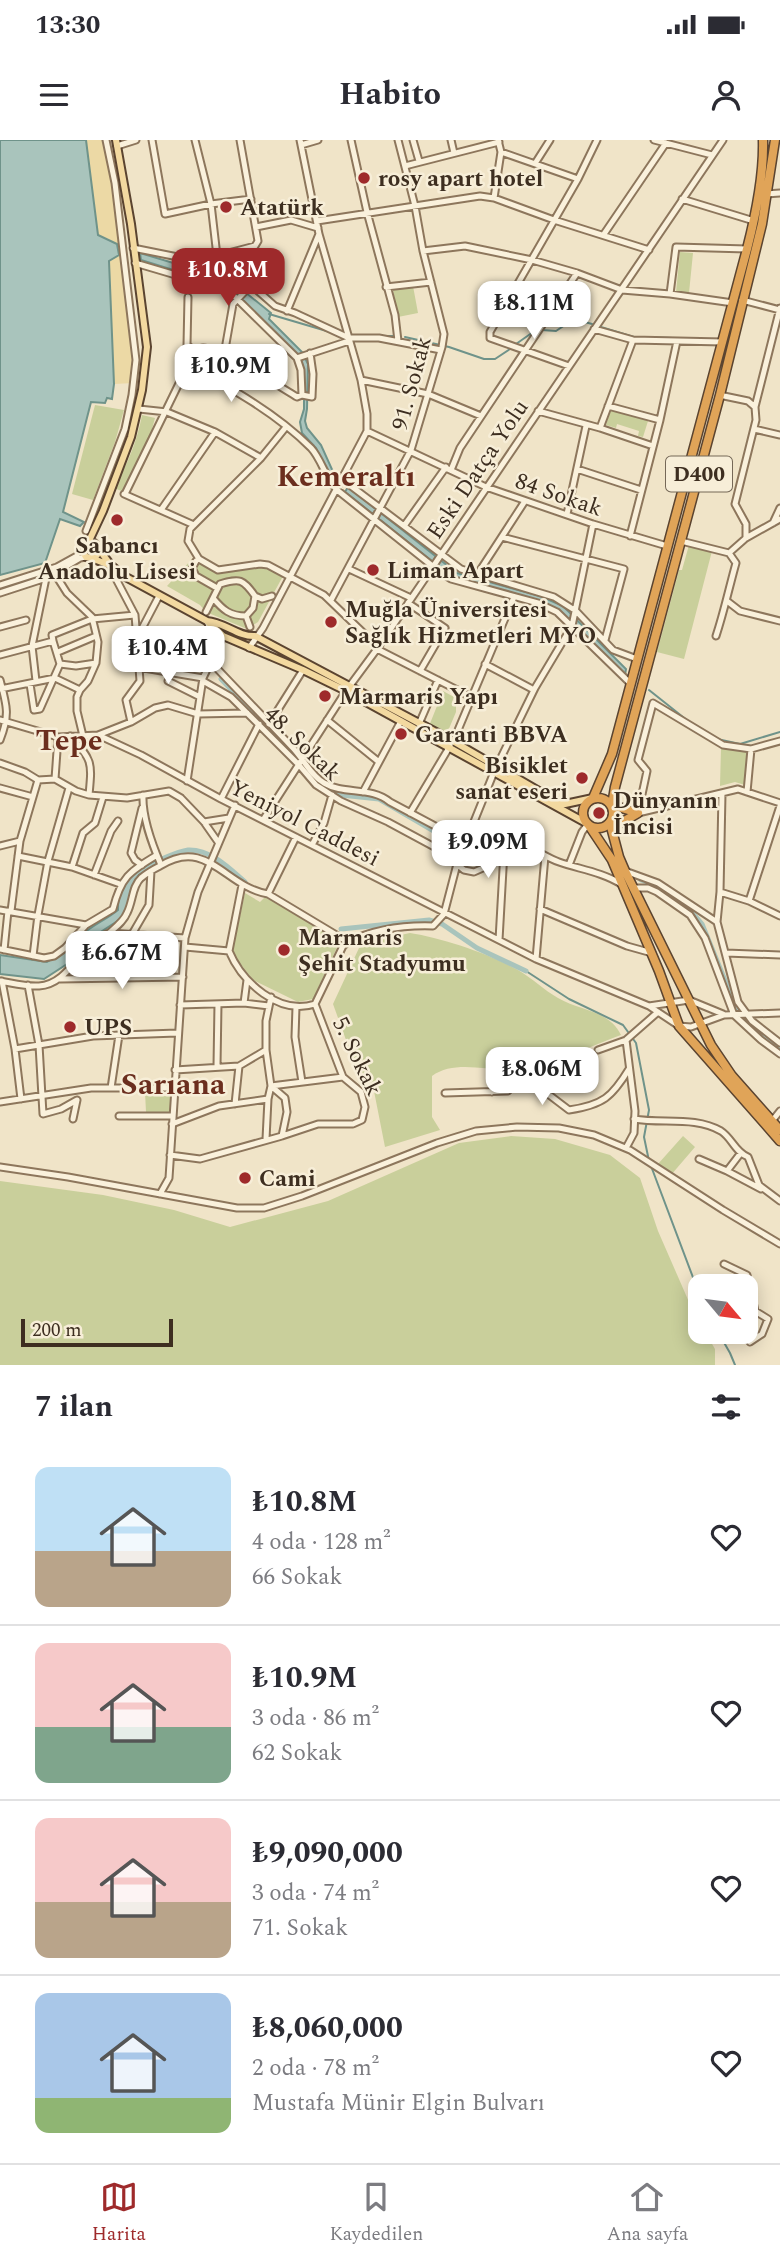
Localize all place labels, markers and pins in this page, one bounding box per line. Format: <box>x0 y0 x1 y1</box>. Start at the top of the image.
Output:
place label: rosy apart hotel <box>378 162 543 197</box>
marker: rosy apart hotel <box>356 170 372 186</box>
place label: Atatürk <box>240 191 324 226</box>
marker: Atatürk <box>218 199 234 215</box>
pin: ₺10.8M <box>171 248 285 308</box>
pin: ₺8.11M <box>477 282 591 341</box>
pin: ₺10.9M <box>174 344 288 404</box>
marker: Sabancı Anadolu Lisesi <box>109 512 125 528</box>
place label: Sabancı Anadolu Lisesi <box>38 529 196 590</box>
place label: Liman Apart <box>387 554 524 589</box>
marker: Liman Apart <box>365 562 381 578</box>
place label: Muğla Üniversitesi Sağlık Hizmetleri MYO <box>345 593 596 654</box>
marker: Muğla Üniversitesi Sağlık Hizmetleri MYO <box>323 614 339 630</box>
pin: ₺10.4M <box>111 626 225 686</box>
place label: Marmaris Yapı <box>339 680 498 715</box>
marker: Marmaris Yapı <box>317 688 333 704</box>
place label: Garanti BBVA <box>415 718 568 753</box>
marker: Garanti BBVA <box>393 726 409 742</box>
place label: Bisiklet sanat eseri <box>455 749 568 810</box>
marker: Bisiklet sanat eseri <box>574 770 590 786</box>
place label: Dünyanın İncisi <box>613 784 718 845</box>
marker: Dünyanın İncisi <box>591 805 607 821</box>
pin: ₺9.09M <box>431 820 545 880</box>
place label: Marmaris Şehit Stadyumu <box>298 921 466 982</box>
pin: ₺6.67M <box>65 932 179 991</box>
marker: Marmaris Şehit Stadyumu <box>276 942 292 958</box>
place label: UPS <box>84 1011 132 1046</box>
marker: UPS <box>62 1019 78 1035</box>
pin: ₺8.06M <box>485 1048 599 1107</box>
place label: Cami <box>259 1162 316 1197</box>
marker: Cami <box>237 1170 253 1186</box>

